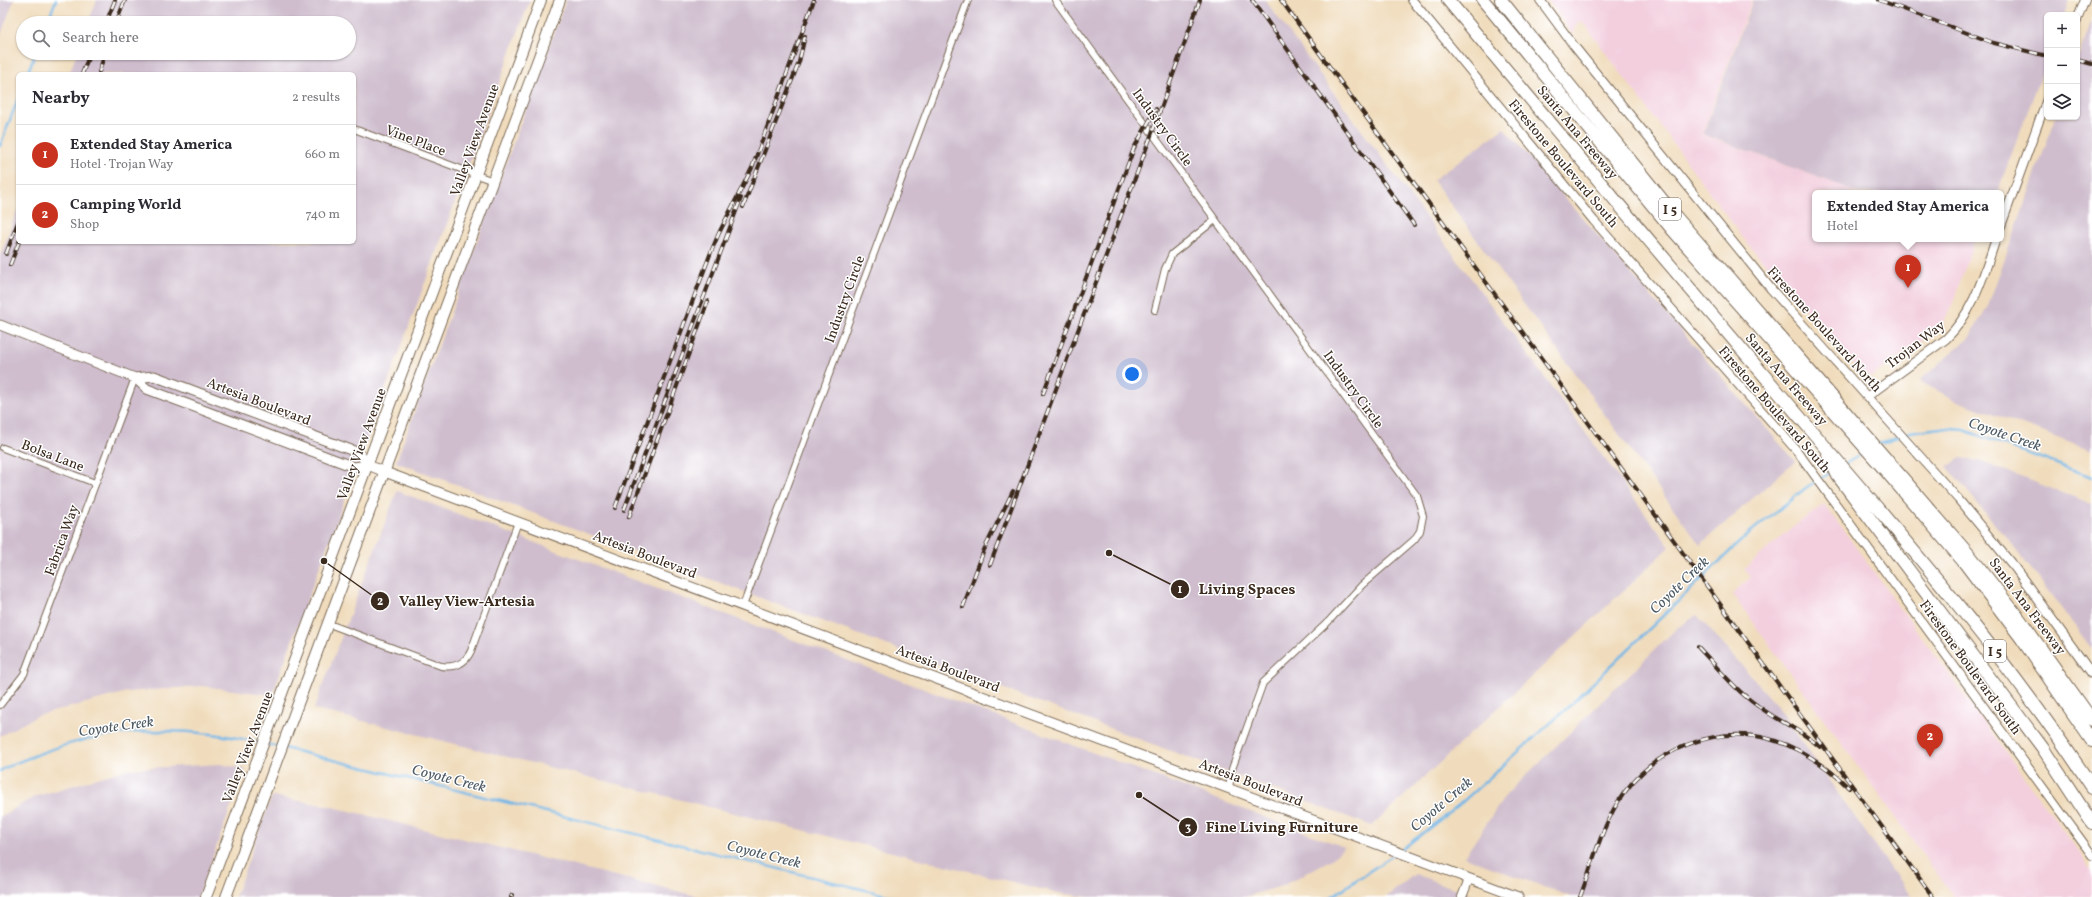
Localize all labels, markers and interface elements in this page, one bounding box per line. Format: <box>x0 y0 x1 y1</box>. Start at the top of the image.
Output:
map controls <box>2044 12 2080 120</box>
button: + <box>2044 12 2080 48</box>
search box <box>16 16 356 60</box>
icon: search <box>30 27 52 49</box>
text: Search here <box>62 28 139 49</box>
button: − <box>2044 48 2080 84</box>
street label: Valley View Avenue <box>446 81 505 199</box>
street label: Santa Ana Freeway <box>1532 82 1622 184</box>
button: layers <box>2044 84 2080 120</box>
street label: Industry Circle <box>1127 85 1197 171</box>
text: Nearby <box>32 87 90 110</box>
text: 2 results <box>292 89 340 107</box>
street label: Firestone Boulevard South <box>1503 96 1622 232</box>
street label: Vine Place <box>383 121 449 162</box>
text: Extended Stay America <box>70 135 233 156</box>
text: 1 <box>42 146 48 164</box>
text: 660 m <box>305 146 340 164</box>
text: Hotel · Trojan Way <box>70 156 173 174</box>
popup <box>1812 190 2004 242</box>
text: Camping World <box>70 195 181 216</box>
text: Extended Stay America <box>1827 197 1989 218</box>
road number: I 5 <box>1659 198 1681 220</box>
text: 2 <box>42 206 48 224</box>
text: 740 m <box>306 206 340 224</box>
text: Shop <box>70 216 99 234</box>
text: Hotel <box>1827 218 1858 236</box>
street label: Industry Circle <box>821 253 870 346</box>
pin: 1 <box>1895 255 1921 288</box>
street label: Firestone Boulevard North <box>1762 263 1885 397</box>
street label: Trojan Way <box>1882 316 1950 374</box>
street label: Santa Ana Freeway <box>1740 330 1832 431</box>
street label: Firestone Boulevard South <box>1714 343 1834 477</box>
street label: Industry Circle <box>1318 347 1388 433</box>
your location <box>1122 364 1142 384</box>
street label: Artesia Boulevard <box>204 374 313 431</box>
street label: Valley View Avenue <box>333 385 392 503</box>
water label: Coyote Creek <box>1965 413 2044 458</box>
street label: Bolsa Lane <box>18 436 87 477</box>
street label: Fabrica Way <box>41 502 84 579</box>
street label: Artesia Boulevard <box>590 527 699 584</box>
water label: Coyote Creek <box>1646 552 1715 620</box>
street label: Santa Ana Freeway <box>1984 554 2070 660</box>
callout: Living Spaces <box>1170 575 1303 602</box>
text: Living Spaces <box>1199 580 1295 601</box>
text: 1 <box>1178 582 1183 598</box>
callout: Valley View-Artesia <box>370 587 543 614</box>
text: Valley View-Artesia <box>399 592 535 613</box>
text: 2 <box>377 594 383 610</box>
street label: Firestone Boulevard South <box>1914 597 2025 739</box>
road number: I 5 <box>1984 640 2006 662</box>
street label: Artesia Boulevard <box>893 641 1002 698</box>
street label: Valley View Avenue <box>218 689 279 806</box>
water label: Coyote Creek <box>77 712 155 743</box>
pin: 2 <box>1917 724 1943 757</box>
street label: Artesia Boulevard <box>1196 755 1305 812</box>
water label: Coyote Creek <box>409 760 488 799</box>
water label: Coyote Creek <box>1406 773 1478 838</box>
callout: Fine Living Furniture <box>1178 813 1366 840</box>
text: Fine Living Furniture <box>1206 818 1359 839</box>
text: 3 <box>1185 820 1191 836</box>
water label: Coyote Creek <box>724 836 803 875</box>

